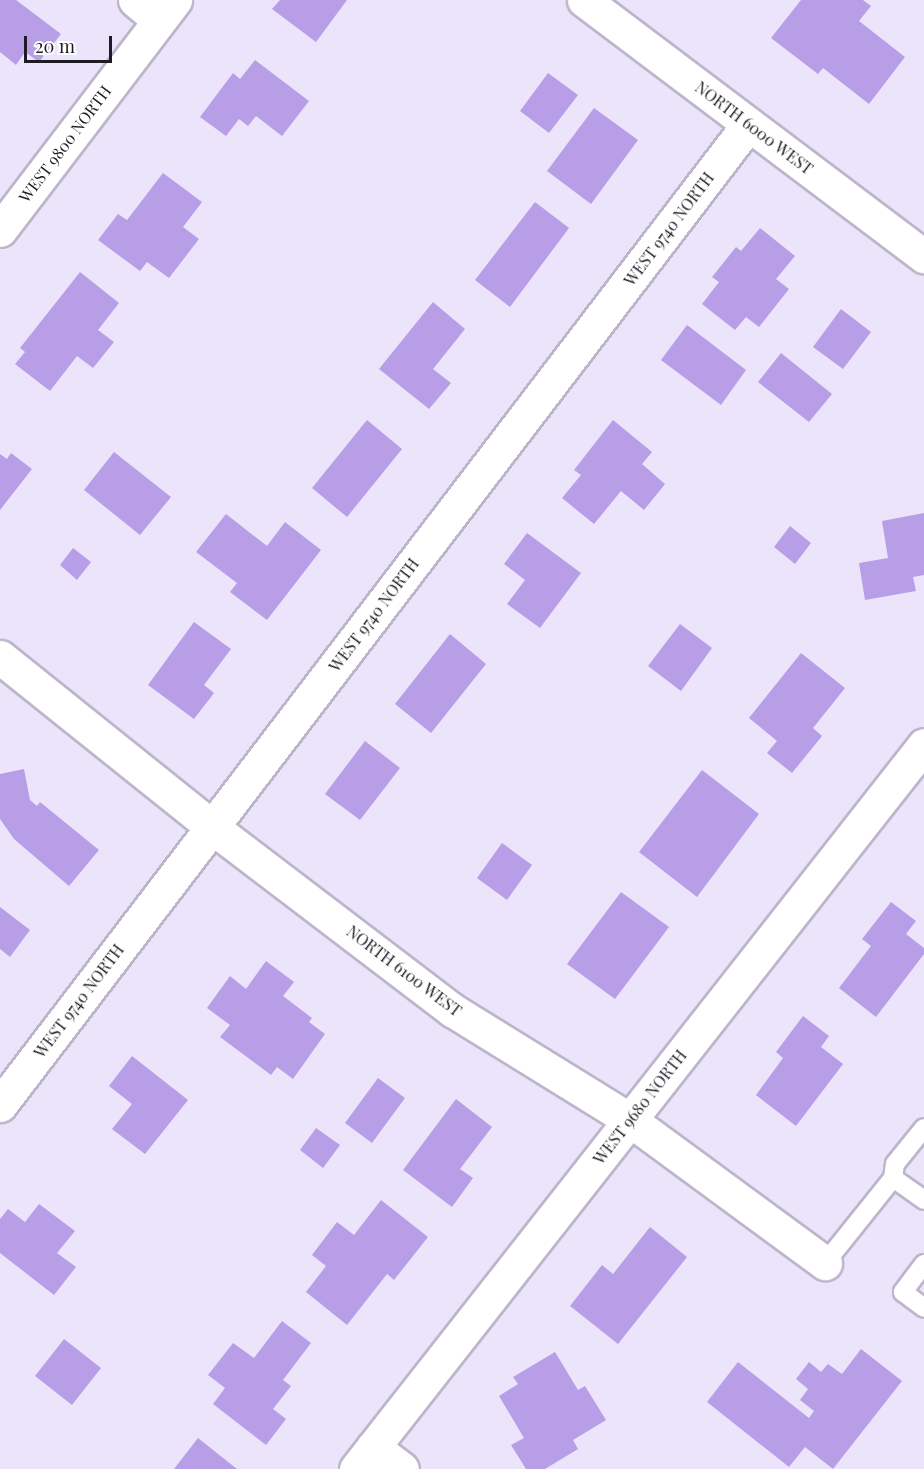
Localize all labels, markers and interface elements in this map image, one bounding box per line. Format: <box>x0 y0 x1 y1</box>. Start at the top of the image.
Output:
scale bar <box>27 24 116 62</box>
text: 20 m <box>35 34 75 58</box>
street label: NORTH 6000 WEST <box>691 77 817 179</box>
street label: WEST 9800 NORTH <box>15 82 115 206</box>
street label: WEST 9740 NORTH <box>620 168 718 290</box>
street label: WEST 9740 NORTH <box>325 554 423 676</box>
street label: NORTH 6100 WEST <box>343 921 465 1021</box>
street label: WEST 9740 NORTH <box>30 940 128 1062</box>
street label: WEST 9680 NORTH <box>589 1046 691 1168</box>

